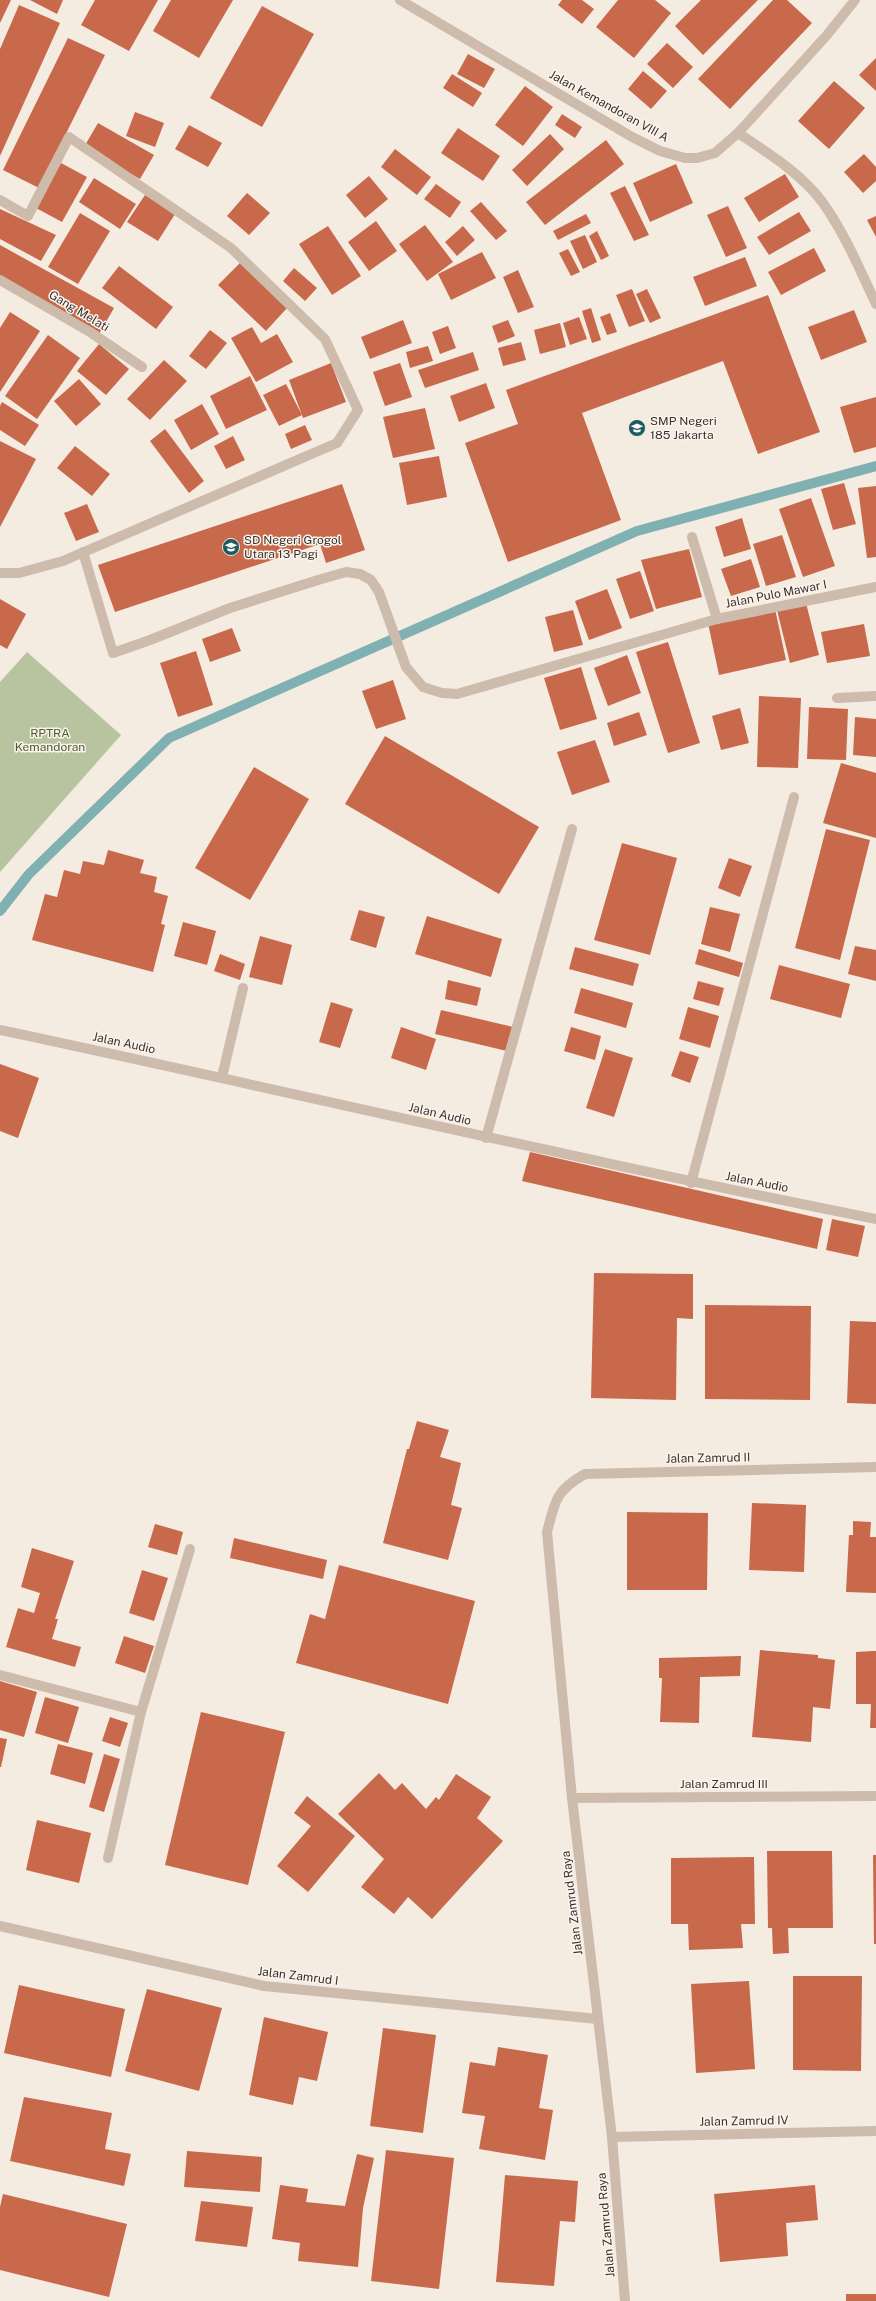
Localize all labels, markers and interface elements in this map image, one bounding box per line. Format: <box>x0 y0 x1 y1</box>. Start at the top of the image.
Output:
street label: Jalan Kemandoran VIII A <box>547 67 672 145</box>
street label: Gang Melati <box>46 288 112 334</box>
place label: SMP Negeri 185 Jakarta <box>650 414 717 442</box>
school or university icon: SMP Negeri 185 Jakarta <box>627 418 647 438</box>
place label: SD Negeri Grogol Utara 13 Pagi <box>244 533 342 561</box>
school or university icon: SD Negeri Grogol Utara 13 Pagi <box>221 537 241 557</box>
street label: Jalan Pulo Mawar I <box>724 577 828 611</box>
park label: RPTRA Kemandoran <box>15 726 85 754</box>
street label: Jalan Audio <box>91 1030 157 1057</box>
street label: Jalan Audio <box>407 1100 473 1128</box>
street label: Jalan Audio <box>724 1169 790 1195</box>
street label: Jalan Zamrud II <box>666 1450 750 1466</box>
street label: Jalan Zamrud III <box>680 1777 768 1791</box>
street label: Jalan Zamrud Raya <box>559 1850 585 1956</box>
street label: Jalan Zamrud I <box>257 1964 339 1988</box>
street label: Jalan Zamrud IV <box>699 2113 789 2129</box>
street label: Jalan Zamrud Raya <box>594 2172 618 2278</box>

